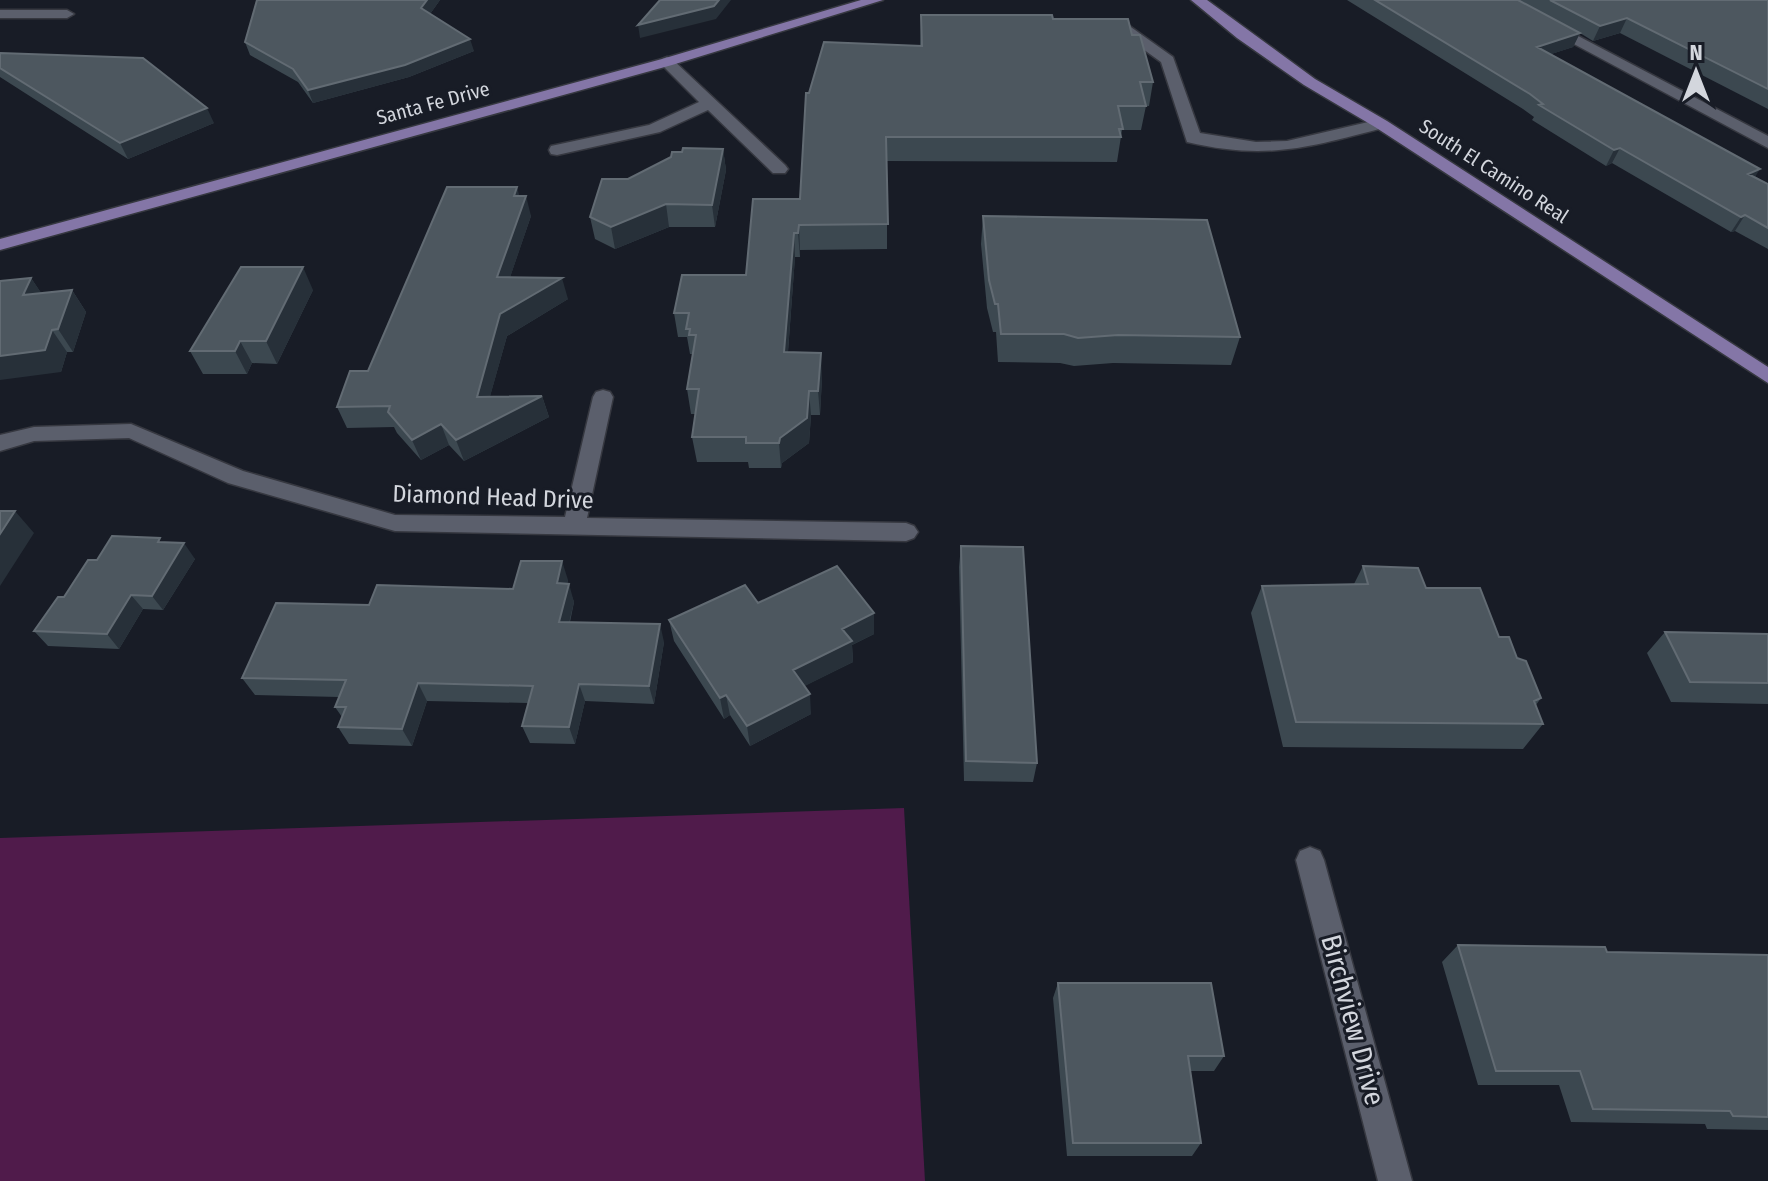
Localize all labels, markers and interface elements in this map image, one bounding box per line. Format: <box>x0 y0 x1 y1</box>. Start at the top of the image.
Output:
north arrow <box>1656 32 1736 112</box>
text: N <box>1689 39 1703 66</box>
street label: Santa Fe Drive <box>374 76 492 130</box>
street label: South El Camino Real <box>1415 114 1573 228</box>
street label: Diamond Head Drive <box>392 479 594 515</box>
street label: Birchview Drive <box>1314 931 1392 1109</box>

